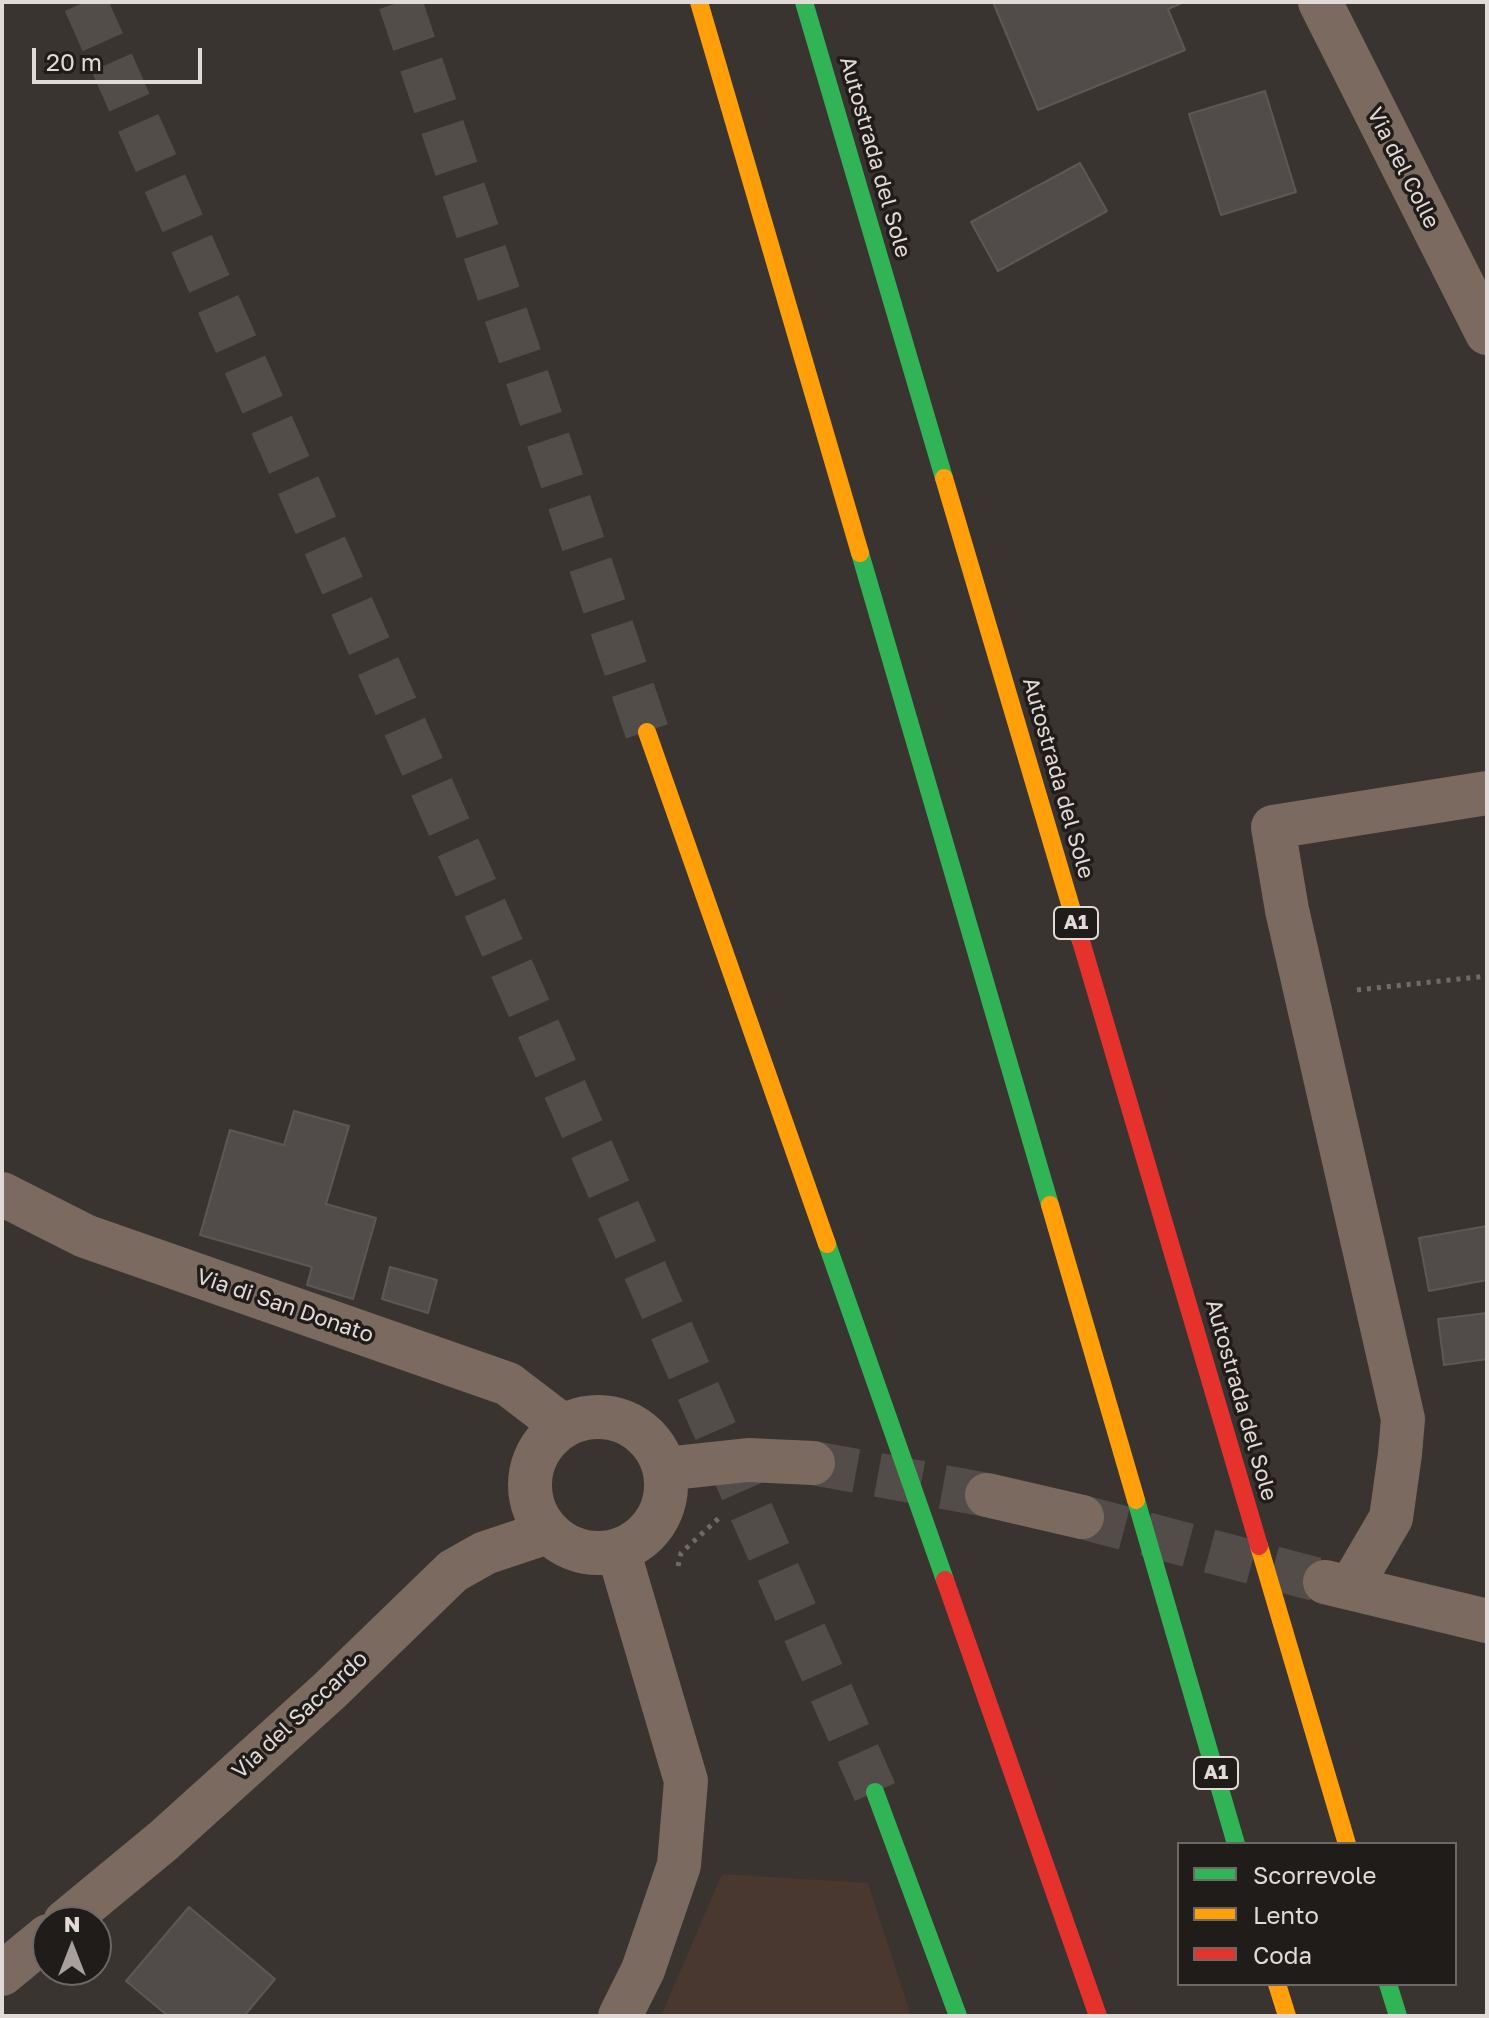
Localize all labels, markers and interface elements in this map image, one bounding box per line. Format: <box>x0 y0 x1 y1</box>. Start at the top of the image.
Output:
scale bar <box>36 32 206 82</box>
text: 20 m <box>46 47 102 76</box>
street label: Autostrada del Sole <box>834 53 916 261</box>
street label: Via del Colle <box>1361 103 1445 233</box>
street label: Autostrada del Sole <box>1017 674 1099 882</box>
road number: A1 <box>1054 907 1098 939</box>
street label: Via di San Donato <box>193 1263 377 1349</box>
street label: Autostrada del Sole <box>1200 1296 1282 1504</box>
street label: Via del Saccardo <box>227 1646 373 1784</box>
road number: A1 <box>1194 1757 1238 1789</box>
legend <box>1177 1842 1457 1986</box>
text: Scorrevole <box>1253 1860 1376 1889</box>
text: Lento <box>1253 1900 1319 1929</box>
north arrow <box>32 1906 112 1986</box>
text: N <box>64 1910 80 1937</box>
text: Coda <box>1253 1940 1312 1969</box>

